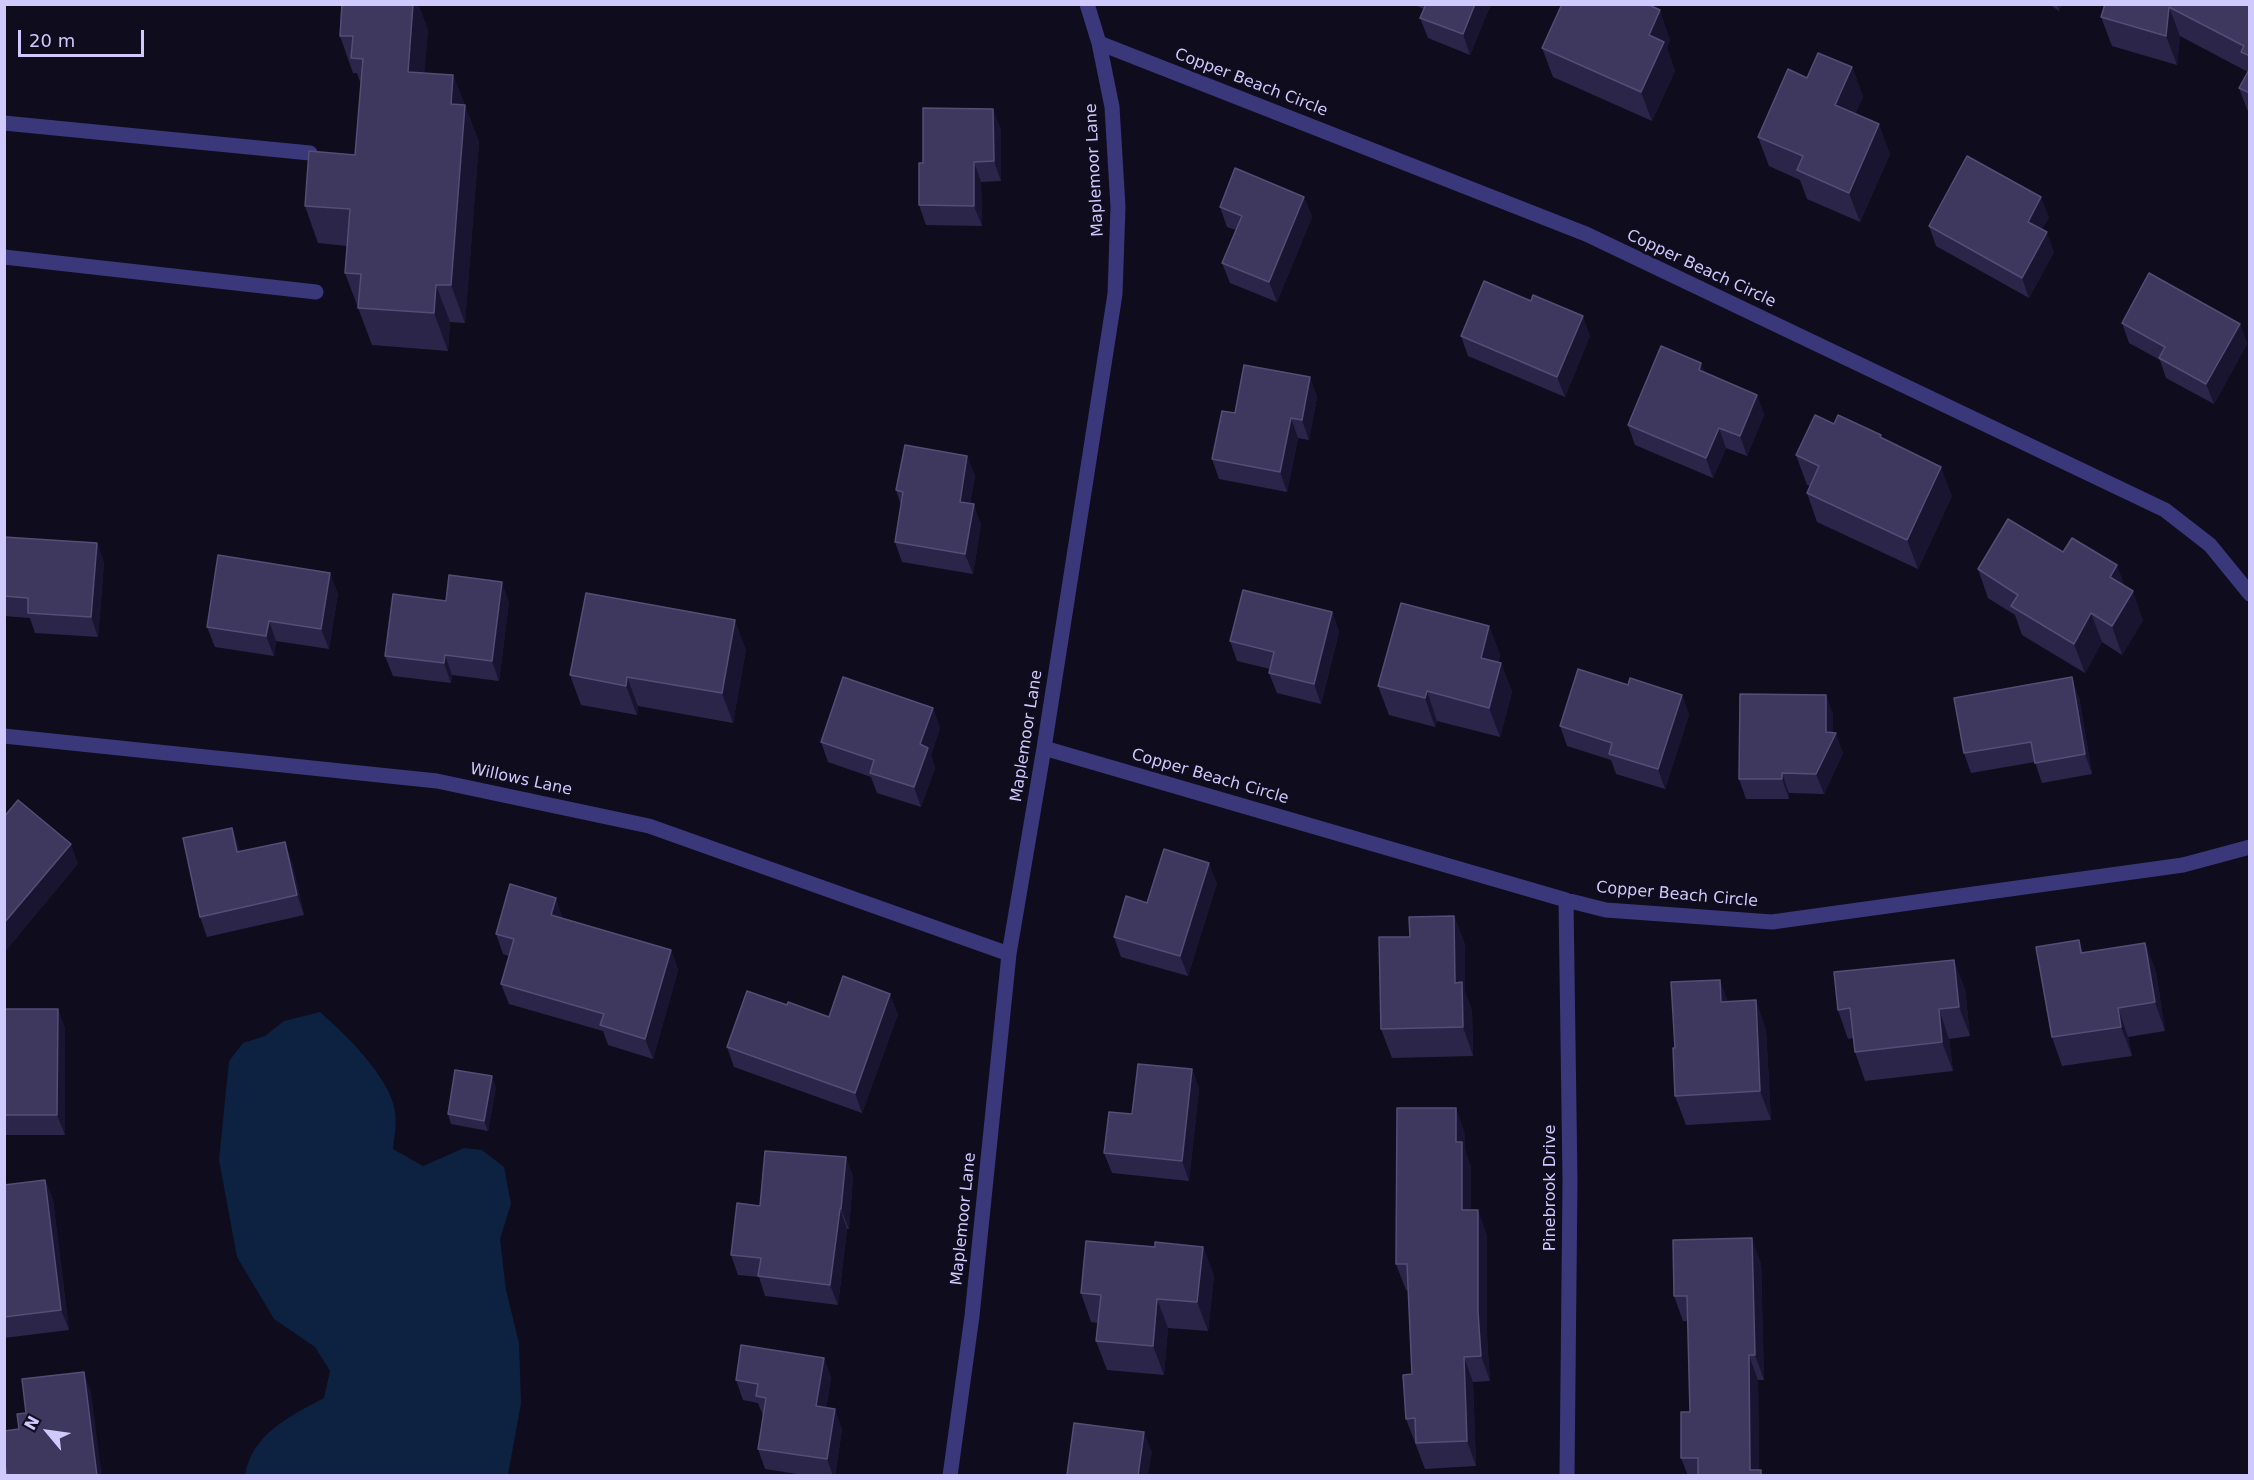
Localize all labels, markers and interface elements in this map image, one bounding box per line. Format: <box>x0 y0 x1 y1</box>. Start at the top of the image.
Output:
scale bar <box>21 18 147 56</box>
text: 20 m <box>29 30 75 51</box>
street label: Copper Beach Circle <box>1172 45 1330 121</box>
street label: Maplemoor Lane <box>1082 103 1108 237</box>
street label: Copper Beach Circle <box>1623 226 1779 312</box>
street label: Maplemoor Lane <box>1007 669 1047 803</box>
street label: Copper Beach Circle <box>1129 745 1291 809</box>
street label: Willows Lane <box>468 760 574 800</box>
street label: Copper Beach Circle <box>1595 878 1759 912</box>
street label: Pinebrook Drive <box>1541 1125 1561 1251</box>
street label: Maplemoor Lane <box>947 1152 981 1286</box>
north arrow <box>18 1402 78 1462</box>
text: N <box>20 1413 43 1433</box>

